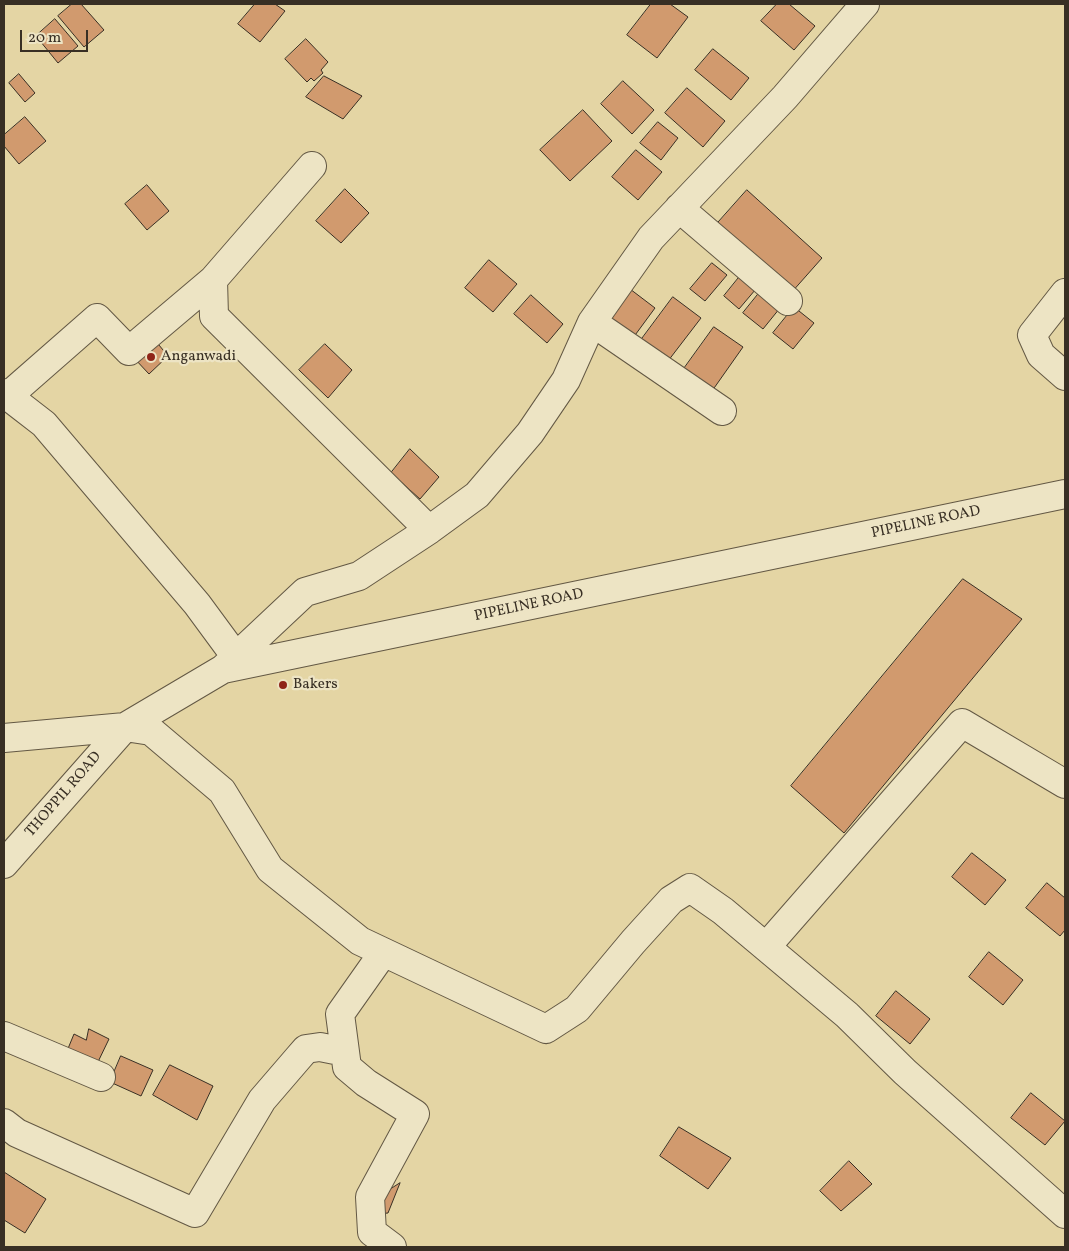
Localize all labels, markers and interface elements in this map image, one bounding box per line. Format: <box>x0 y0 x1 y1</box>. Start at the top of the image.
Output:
scale bar <box>22 20 90 52</box>
text: 20 m <box>28 28 61 49</box>
place label: Anganwadi <box>161 348 236 366</box>
marker: Anganwadi <box>145 351 157 363</box>
street label: PIPELINE ROAD <box>870 503 982 543</box>
street label: PIPELINE ROAD <box>473 586 585 626</box>
place label: Bakers <box>293 676 338 694</box>
marker: Bakers <box>277 679 289 691</box>
street label: THOPPIL ROAD <box>22 749 106 841</box>

